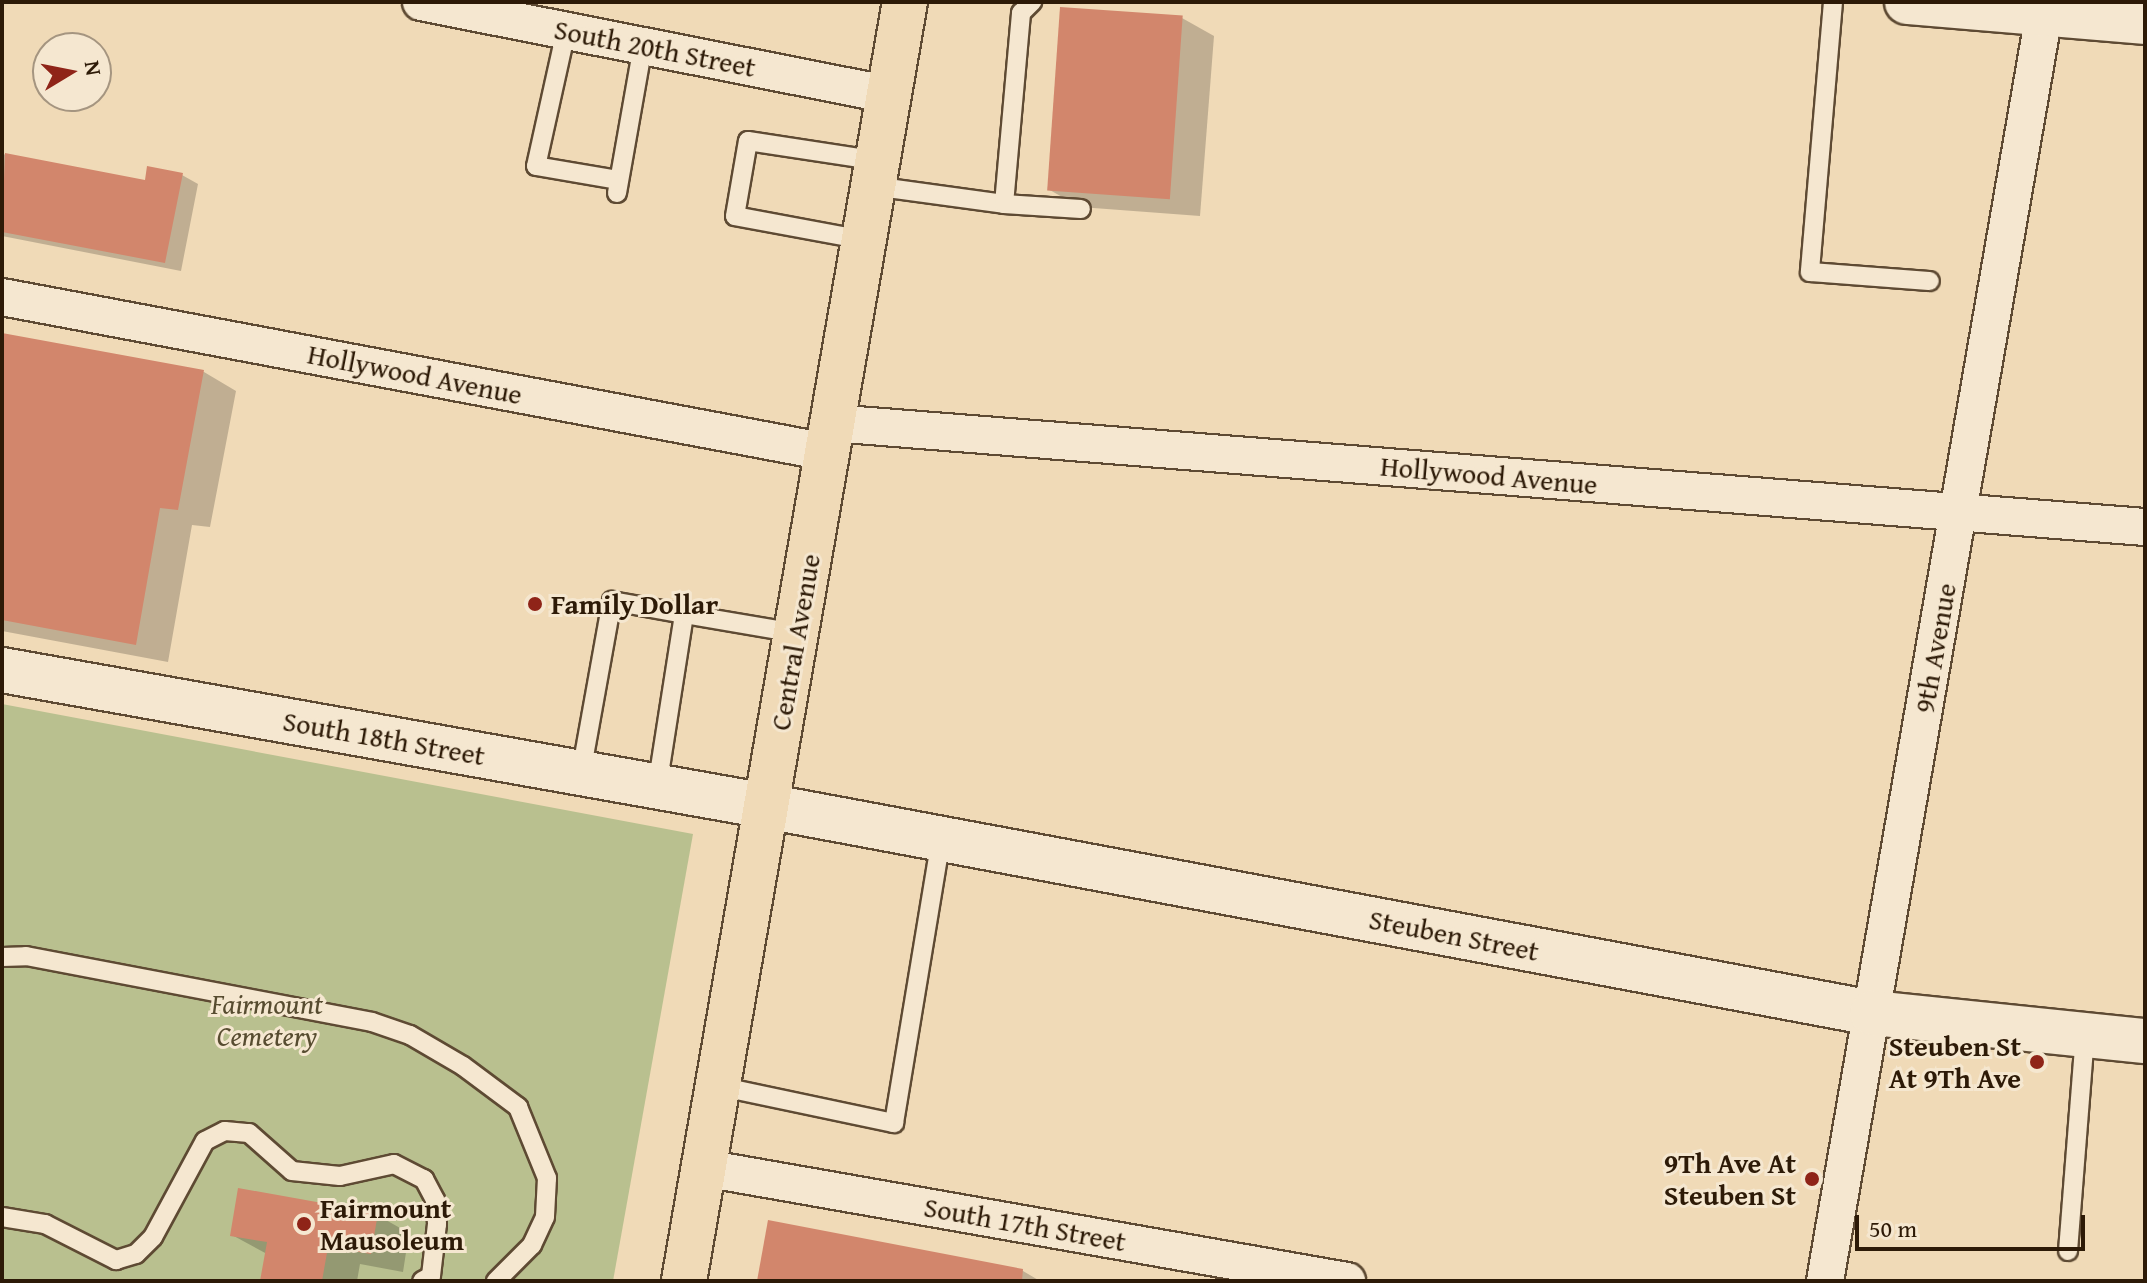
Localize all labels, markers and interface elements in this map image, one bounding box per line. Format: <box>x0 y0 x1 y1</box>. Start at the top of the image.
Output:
street label: South 20th Street <box>551 12 759 84</box>
north arrow <box>32 32 112 112</box>
text: N <box>77 58 111 78</box>
street label: Hollywood Avenue <box>305 337 525 411</box>
street label: Hollywood Avenue <box>1379 449 1599 501</box>
street label: Central Avenue <box>763 551 827 733</box>
street label: 9th Avenue <box>1907 580 1963 716</box>
place label: Family Dollar <box>551 587 718 621</box>
marker: Family Dollar <box>526 595 544 613</box>
street label: South 18th Street <box>280 704 488 772</box>
street label: Steuben Street <box>1366 902 1542 968</box>
park label: Fairmount Cemetery <box>211 987 323 1053</box>
place label: Steuben St At 9Th Ave <box>1889 1029 2021 1095</box>
marker: Steuben St At 9Th Ave <box>2028 1053 2046 1071</box>
place label: 9Th Ave At Steuben St <box>1664 1146 1796 1212</box>
marker: 9Th Ave At Steuben St <box>1803 1170 1821 1188</box>
street label: South 17th Street <box>921 1190 1129 1258</box>
place label: Fairmount Mausoleum <box>320 1191 464 1257</box>
scale bar <box>1859 1199 2089 1249</box>
text: 50 m <box>1869 1211 1917 1246</box>
marker: Fairmount Mausoleum <box>295 1215 313 1233</box>

